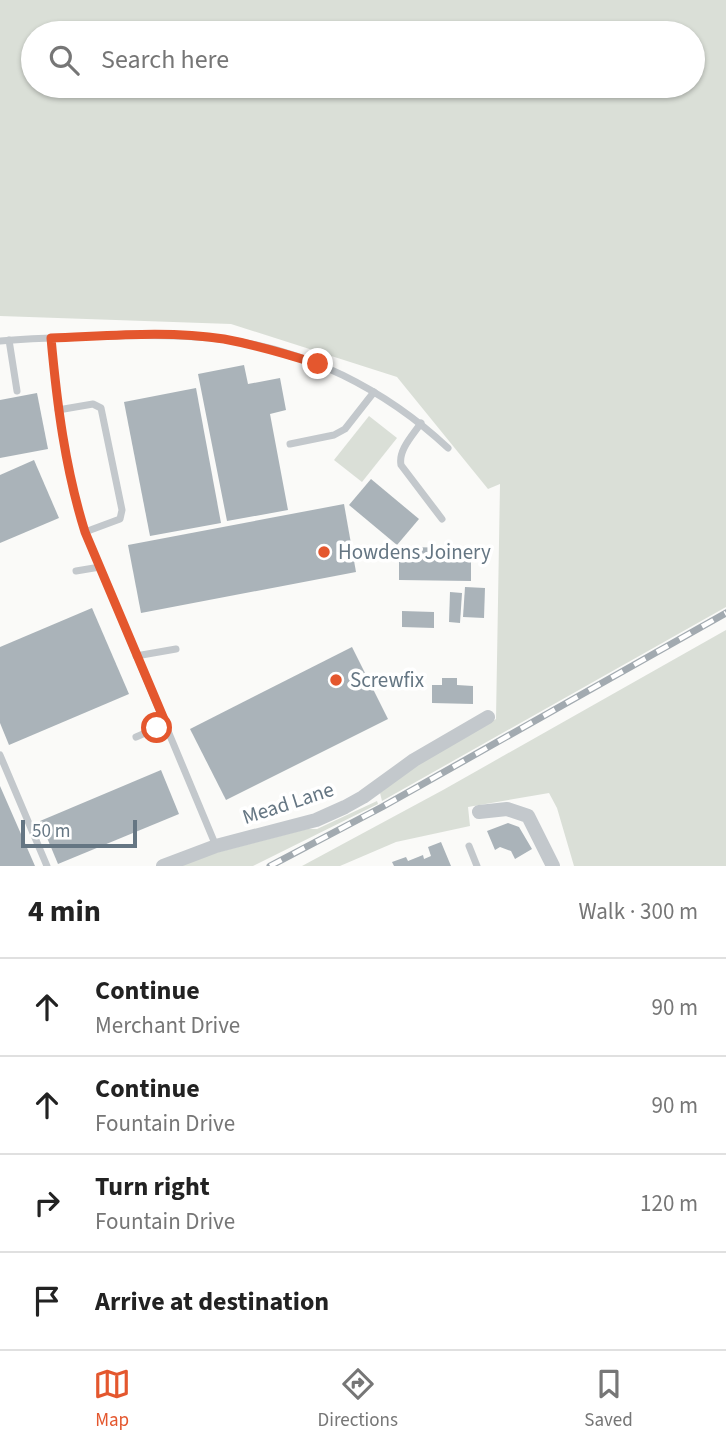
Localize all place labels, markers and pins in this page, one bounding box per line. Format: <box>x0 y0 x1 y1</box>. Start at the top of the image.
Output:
place label: Howdens Joinery <box>338 537 491 567</box>
marker: Howdens Joinery <box>316 544 332 560</box>
place label: Screwfix <box>350 665 425 695</box>
marker: Screwfix <box>328 672 344 688</box>

